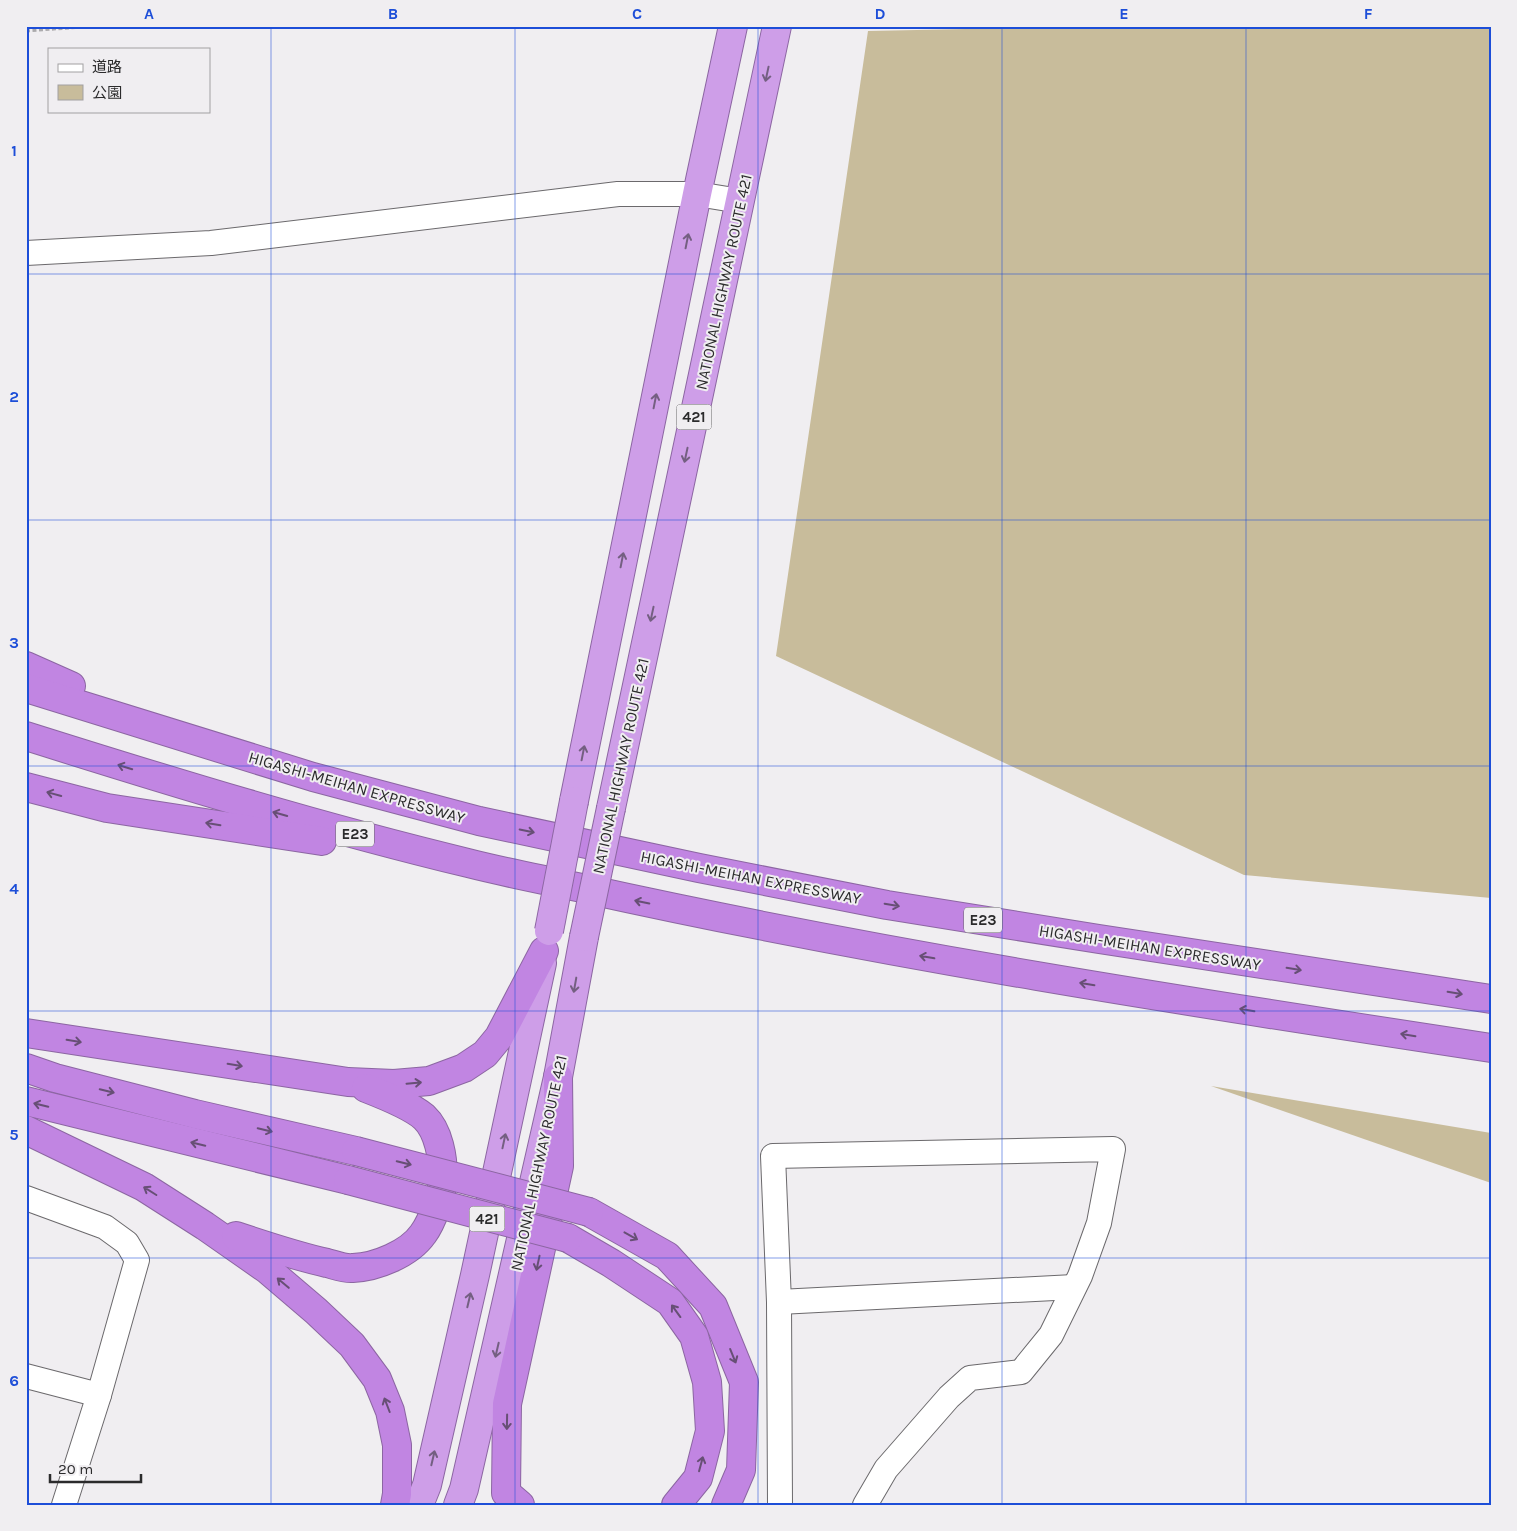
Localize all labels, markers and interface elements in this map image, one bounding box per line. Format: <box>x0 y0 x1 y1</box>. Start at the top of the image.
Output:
text: A <box>144 4 154 23</box>
text: B <box>388 4 398 23</box>
text: C <box>632 4 642 23</box>
text: D <box>875 4 886 23</box>
text: E <box>1119 4 1129 23</box>
text: F <box>1364 4 1373 23</box>
legend <box>48 48 210 112</box>
text: 道路 <box>92 58 122 76</box>
one-way arrow <box>762 65 771 81</box>
text: 公園 <box>92 84 122 102</box>
text: 1 <box>11 141 17 160</box>
street label: NATIONAL HIGHWAY ROUTE 421 <box>691 173 756 392</box>
one-way arrow <box>683 234 692 250</box>
text: 2 <box>9 387 19 406</box>
one-way arrow <box>650 393 660 409</box>
road number: 421 <box>676 404 712 430</box>
one-way arrow <box>681 447 690 463</box>
one-way arrow <box>618 552 628 568</box>
one-way arrow <box>647 606 656 622</box>
text: 3 <box>9 633 19 652</box>
street label: NATIONAL HIGHWAY ROUTE 421 <box>588 657 653 876</box>
one-way arrow <box>579 746 588 762</box>
street label: HIGASHI-MEIHAN EXPRESSWAY <box>246 747 468 828</box>
one-way arrow <box>117 762 133 772</box>
one-way arrow <box>46 788 62 798</box>
one-way arrow <box>273 808 289 818</box>
one-way arrow <box>205 819 221 829</box>
road number: E23 <box>336 822 374 846</box>
one-way arrow <box>518 827 534 836</box>
street label: HIGASHI-MEIHAN EXPRESSWAY <box>639 847 863 908</box>
text: 4 <box>9 879 19 898</box>
one-way arrow <box>635 897 651 906</box>
one-way arrow <box>884 901 900 911</box>
road number: E23 <box>964 908 1002 932</box>
street label: HIGASHI-MEIHAN EXPRESSWAY <box>1038 921 1262 974</box>
one-way arrow <box>919 951 935 961</box>
one-way arrow <box>1286 965 1302 975</box>
one-way arrow <box>569 977 579 993</box>
one-way arrow <box>1079 978 1095 988</box>
one-way arrow <box>1447 989 1463 999</box>
one-way arrow <box>1240 1005 1256 1015</box>
one-way arrow <box>1400 1030 1416 1040</box>
one-way arrow <box>66 1036 82 1046</box>
street label: NATIONAL HIGHWAY ROUTE 421 <box>506 1054 571 1273</box>
one-way arrow <box>227 1060 243 1070</box>
one-way arrow <box>405 1078 421 1087</box>
one-way arrow <box>98 1087 114 1096</box>
one-way arrow <box>33 1099 49 1109</box>
text: 5 <box>9 1125 19 1144</box>
one-way arrow <box>256 1126 272 1135</box>
one-way arrow <box>500 1134 509 1150</box>
one-way arrow <box>191 1139 207 1148</box>
one-way arrow <box>395 1159 411 1168</box>
one-way arrow <box>143 1185 157 1195</box>
road number: 421 <box>470 1206 504 1232</box>
one-way arrow <box>624 1231 639 1241</box>
one-way arrow <box>533 1255 542 1271</box>
one-way arrow <box>277 1277 290 1289</box>
one-way arrow <box>465 1292 474 1308</box>
one-way arrow <box>671 1304 681 1318</box>
one-way arrow <box>492 1341 501 1357</box>
one-way arrow <box>729 1348 738 1363</box>
text: 6 <box>9 1371 19 1390</box>
one-way arrow <box>382 1398 391 1413</box>
one-way arrow <box>502 1414 512 1430</box>
scale bar <box>50 1451 141 1483</box>
one-way arrow <box>429 1451 438 1467</box>
one-way arrow <box>697 1457 707 1473</box>
text: 20 m <box>58 1460 93 1478</box>

